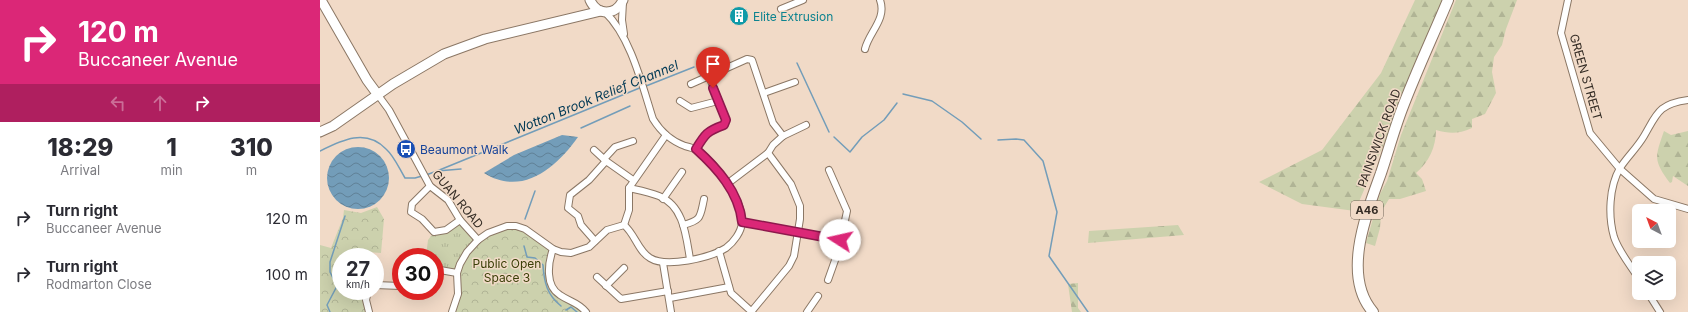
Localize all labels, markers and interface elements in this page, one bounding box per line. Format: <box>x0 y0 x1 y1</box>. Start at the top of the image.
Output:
building icon: Elite Extrusion <box>728 5 750 27</box>
place label: Elite Extrusion <box>753 9 833 24</box>
text: 120 m <box>78 15 159 49</box>
icon: right <box>12 16 64 68</box>
street label: GREEN STREET <box>1567 32 1606 122</box>
pin <box>696 47 730 88</box>
text: Buccaneer Avenue <box>78 49 238 70</box>
icon: arrive <box>702 53 724 75</box>
water label: Wotton Brook Relief Channel <box>511 56 681 137</box>
street label: PAINSWICK ROAD <box>1354 87 1404 189</box>
icon: left <box>107 92 129 114</box>
icon: ahead <box>149 92 171 114</box>
icon: right <box>191 92 213 114</box>
text: 18:29 <box>47 133 113 162</box>
text: 1 <box>166 133 177 162</box>
text: 310 <box>230 133 273 162</box>
bus stop icon: Beaumont Walk <box>395 138 417 160</box>
place label: Beaumont Walk <box>420 142 509 157</box>
text: Arrival <box>60 162 100 178</box>
text: min <box>161 162 183 178</box>
text: m <box>246 162 257 178</box>
street label: GUAN ROAD <box>429 167 487 231</box>
text: Turn right <box>46 201 118 220</box>
road number: A46 <box>1351 201 1383 219</box>
north arrow <box>1632 204 1676 248</box>
map controls <box>1632 204 1676 300</box>
icon: right <box>12 207 34 229</box>
text: 120 m <box>266 209 308 228</box>
position arrow <box>819 219 861 261</box>
text: Buccaneer Avenue <box>46 220 162 236</box>
speed limit sign: 30 <box>392 248 444 300</box>
park label: Public Open Space 3 <box>473 256 541 285</box>
button: layers <box>1632 256 1676 300</box>
text: Turn right <box>46 257 118 276</box>
text: 27 <box>346 257 370 281</box>
icon: right <box>12 263 34 285</box>
text: 100 m <box>266 265 308 284</box>
text: Rodmarton Close <box>46 276 152 292</box>
text: km/h <box>346 278 370 290</box>

